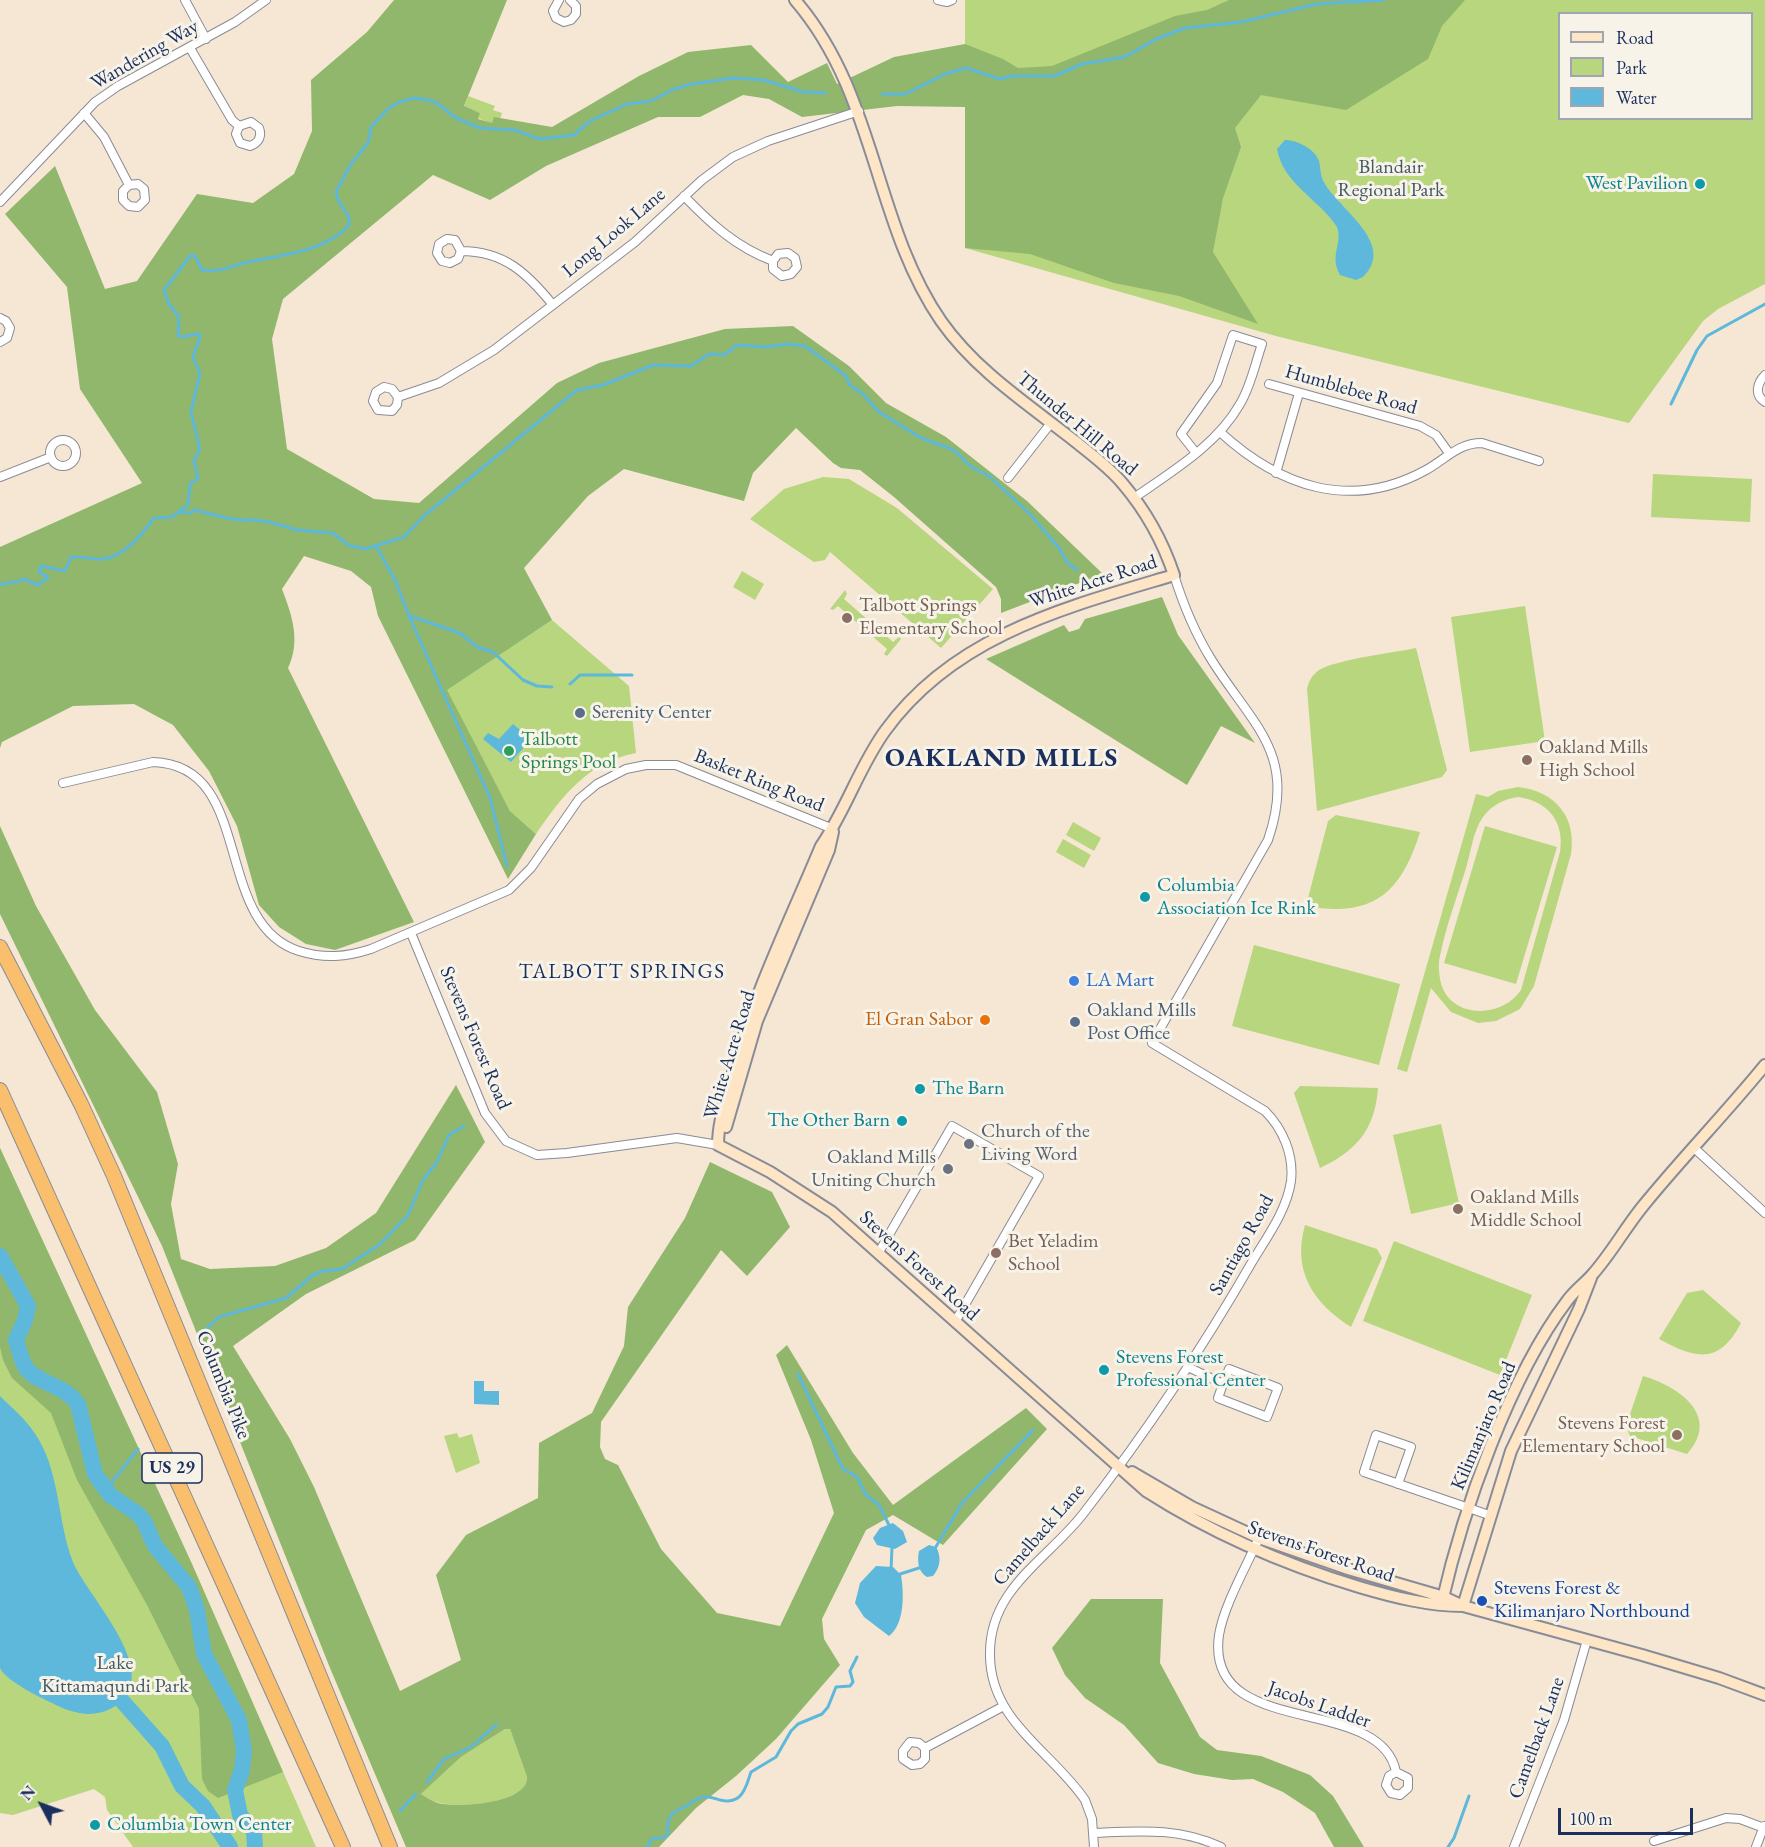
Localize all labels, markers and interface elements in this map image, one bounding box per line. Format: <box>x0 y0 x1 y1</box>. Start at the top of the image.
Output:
legend <box>1558 12 1753 120</box>
street label: Wandering Way <box>87 14 203 96</box>
text: Road <box>1616 26 1654 49</box>
text: Park <box>1616 56 1647 79</box>
text: Water <box>1616 86 1657 109</box>
park label: Blandair Regional Park <box>1338 156 1444 203</box>
place label: West Pavilion <box>1586 172 1688 196</box>
marker: West Pavilion <box>1693 177 1707 191</box>
street label: Long Look Lane <box>557 183 671 283</box>
street label: Humblebee Road <box>1282 360 1420 420</box>
street label: Thunder Hill Road <box>1012 367 1142 481</box>
street label: White Acre Road <box>1026 550 1160 614</box>
place label: Talbott Springs Elementary School <box>859 594 1003 641</box>
marker: Talbott Springs Elementary School <box>840 611 854 625</box>
place label: Serenity Center <box>592 701 711 725</box>
marker: Serenity Center <box>573 706 587 720</box>
place label: Talbott Springs Pool <box>521 728 616 775</box>
place label: Oakland Mills High School <box>1539 736 1648 783</box>
district label: OAKLAND MILLS <box>885 743 1119 775</box>
marker: Talbott Springs Pool <box>502 744 516 758</box>
street label: Basket Ring Road <box>691 744 827 818</box>
marker: Oakland Mills High School <box>1520 753 1534 767</box>
place label: Columbia Association Ice Rink <box>1157 874 1316 921</box>
marker: Columbia Association Ice Rink <box>1138 890 1152 904</box>
district label: TALBOTT SPRINGS <box>518 959 726 985</box>
street label: Stevens Forest Road <box>434 963 516 1113</box>
place label: LA Mart <box>1086 969 1154 993</box>
marker: LA Mart <box>1067 974 1081 988</box>
street label: White Acre Road <box>699 988 761 1122</box>
place label: Oakland Mills Post Office <box>1087 999 1196 1046</box>
place label: El Gran Sabor <box>865 1008 973 1032</box>
marker: El Gran Sabor <box>978 1013 992 1027</box>
marker: Oakland Mills Post Office <box>1068 1015 1082 1029</box>
place label: The Barn <box>932 1077 1004 1101</box>
marker: The Barn <box>913 1082 927 1096</box>
place label: The Other Barn <box>767 1109 890 1133</box>
marker: The Other Barn <box>895 1114 909 1128</box>
place label: Church of the Living Word <box>981 1120 1090 1167</box>
marker: Church of the Living Word <box>962 1137 976 1151</box>
place label: Oakland Mills Uniting Church <box>811 1146 936 1193</box>
marker: Oakland Mills Uniting Church <box>941 1162 955 1176</box>
place label: Oakland Mills Middle School <box>1470 1186 1582 1233</box>
street label: Santiago Road <box>1204 1190 1280 1300</box>
marker: Oakland Mills Middle School <box>1451 1202 1465 1216</box>
street label: Stevens Forest Road <box>854 1206 984 1326</box>
place label: Bet Yeladim School <box>1008 1230 1099 1277</box>
marker: Bet Yeladim School <box>989 1246 1003 1260</box>
street label: Columbia Pike <box>190 1327 256 1443</box>
place label: Stevens Forest Professional Center <box>1116 1346 1266 1393</box>
street label: Kilimanjaro Road <box>1446 1358 1522 1494</box>
marker: Stevens Forest Professional Center <box>1097 1363 1111 1377</box>
place label: Stevens Forest Elementary School <box>1521 1412 1665 1459</box>
marker: Stevens Forest Elementary School <box>1670 1428 1684 1442</box>
road number: US 29 <box>142 1453 202 1483</box>
street label: Camelback Lane <box>988 1479 1090 1591</box>
street label: Stevens Forest Road <box>1245 1516 1397 1588</box>
place label: Stevens Forest & Kilimanjaro Northbound <box>1494 1577 1690 1624</box>
marker: Stevens Forest & Kilimanjaro Northbound <box>1475 1594 1489 1608</box>
park label: Lake Kittamaqundi Park <box>41 1652 189 1699</box>
street label: Camelback Lane <box>1504 1674 1570 1802</box>
street label: Jacobs Ladder <box>1264 1676 1374 1734</box>
north arrow <box>12 1775 72 1835</box>
text: N <box>16 1781 40 1805</box>
scale bar <box>1561 1796 1696 1834</box>
text: 100 m <box>1569 1807 1613 1830</box>
place label: Columbia Town Center <box>107 1813 291 1837</box>
marker: Columbia Town Center <box>88 1818 102 1832</box>

